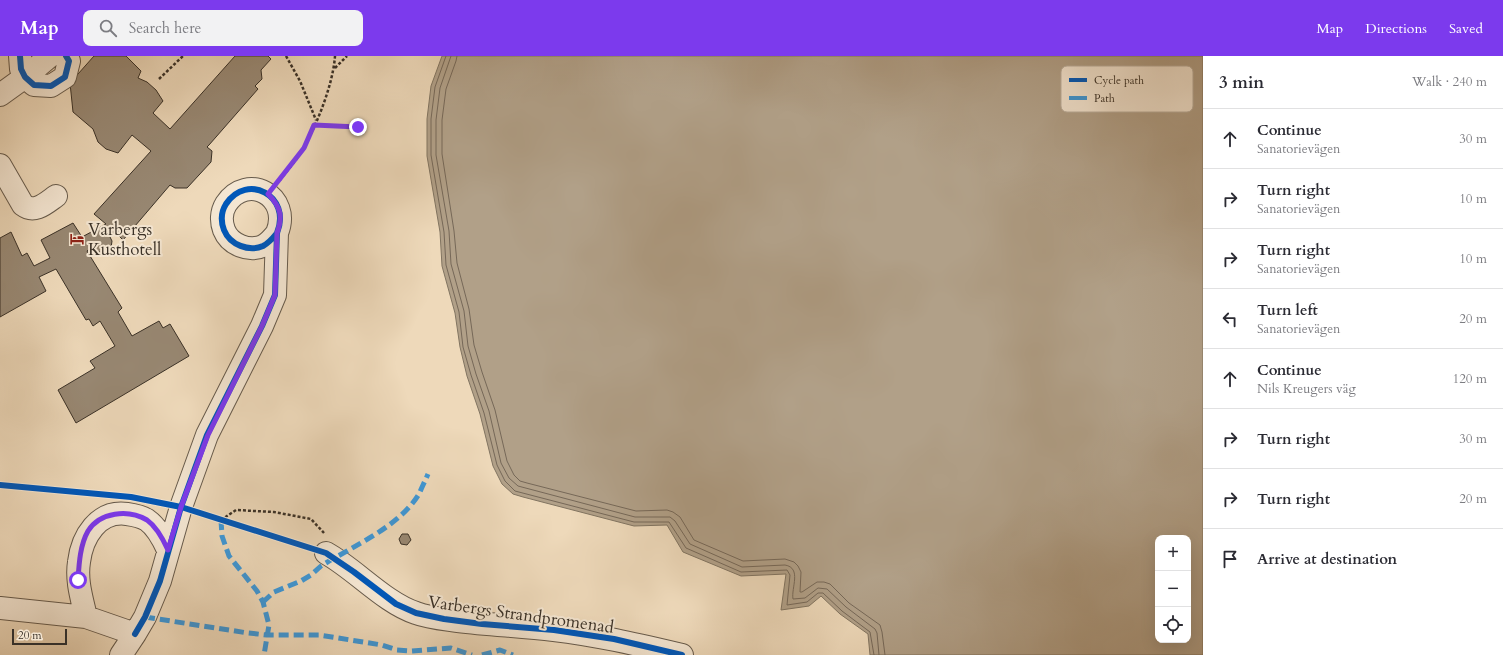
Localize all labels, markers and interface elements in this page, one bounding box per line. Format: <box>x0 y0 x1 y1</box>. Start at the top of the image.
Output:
search box <box>83 10 363 46</box>
text: Map <box>20 15 59 41</box>
icon: search <box>97 17 119 39</box>
text: Search here <box>129 18 201 38</box>
text: Map <box>1317 19 1343 38</box>
text: Directions <box>1365 19 1427 38</box>
text: Saved <box>1449 19 1483 38</box>
legend <box>1061 66 1193 112</box>
text: 3 min <box>1219 71 1264 94</box>
text: Cycle path <box>1094 73 1144 88</box>
text: Walk · 240 m <box>1412 73 1487 91</box>
text: Path <box>1094 91 1115 106</box>
route end <box>349 118 367 136</box>
text: Continue <box>1257 120 1322 140</box>
icon: ahead <box>1219 128 1241 150</box>
text: 30 m <box>1459 130 1487 148</box>
text: Sanatorievägen <box>1257 140 1340 158</box>
text: Turn right <box>1257 180 1330 200</box>
icon: right <box>1219 188 1241 210</box>
text: 10 m <box>1459 190 1487 208</box>
text: Sanatorievägen <box>1257 200 1340 218</box>
place label: Varbergs Kusthotell <box>88 218 162 261</box>
hotel icon: Varbergs Kusthotell <box>69 231 85 247</box>
text: Turn right <box>1257 240 1330 260</box>
icon: right <box>1219 248 1241 270</box>
text: 10 m <box>1459 250 1487 268</box>
text: Sanatorievägen <box>1257 260 1340 278</box>
text: Turn left <box>1257 300 1318 320</box>
icon: left <box>1219 308 1241 330</box>
text: 20 m <box>1459 310 1487 328</box>
text: Sanatorievägen <box>1257 320 1340 338</box>
text: Continue <box>1257 360 1322 380</box>
icon: ahead <box>1219 368 1241 390</box>
text: 120 m <box>1453 370 1487 388</box>
text: Nils Kreugers väg <box>1257 380 1356 398</box>
icon: right <box>1219 428 1241 450</box>
text: Turn right <box>1257 429 1330 449</box>
text: 30 m <box>1459 430 1487 448</box>
icon: right <box>1219 488 1241 510</box>
text: Turn right <box>1257 489 1330 509</box>
text: 20 m <box>1459 490 1487 508</box>
map controls <box>1155 535 1191 643</box>
button: + <box>1155 535 1191 571</box>
icon: arrive <box>1219 548 1241 570</box>
text: Arrive at destination <box>1257 549 1397 569</box>
route start <box>69 571 87 589</box>
button: − <box>1155 571 1191 607</box>
street label: Varbergs Strandpromenad <box>426 590 615 639</box>
button: locate <box>1155 607 1191 643</box>
scale bar <box>12 627 67 646</box>
text: 20 m <box>18 628 42 643</box>

